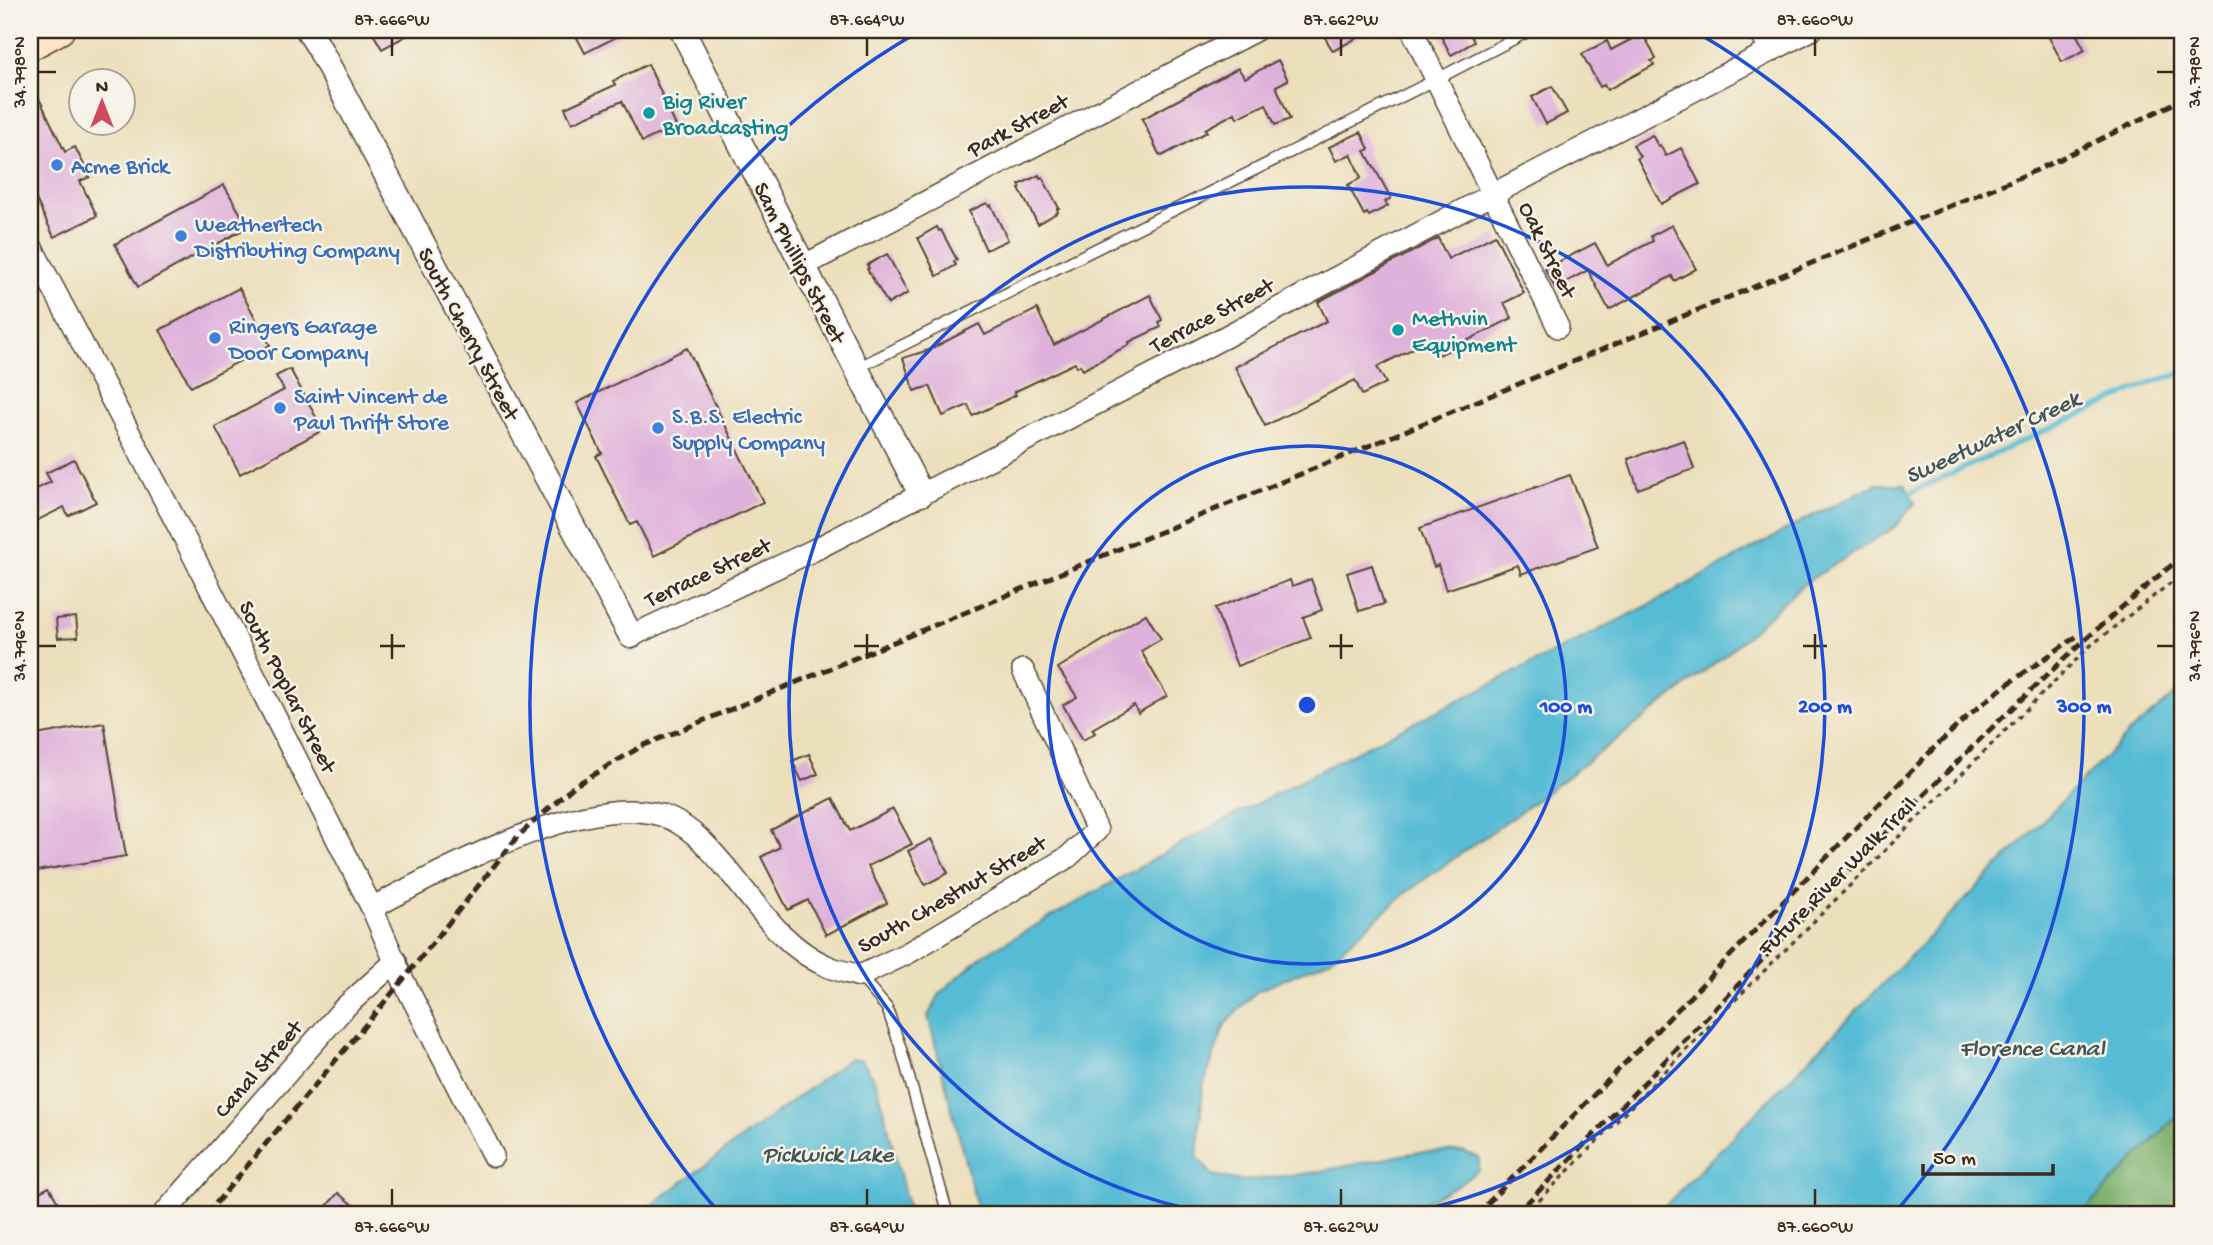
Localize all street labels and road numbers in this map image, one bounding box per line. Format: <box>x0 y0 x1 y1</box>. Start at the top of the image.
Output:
street label: Park Street <box>963 88 1075 165</box>
street label: Sam Phillips Street <box>746 179 851 350</box>
street label: Oak Street <box>1511 198 1581 304</box>
street label: South Cherry Street <box>410 244 525 427</box>
street label: Terrace Street <box>1144 272 1281 362</box>
street label: Terrace Street <box>639 532 777 616</box>
street label: South Poplar Street <box>231 597 342 779</box>
street label: Future River Walk Trail <box>1753 792 1924 963</box>
street label: South Chestnut Street <box>854 830 1053 961</box>
street label: Canal Street <box>210 1015 311 1125</box>

